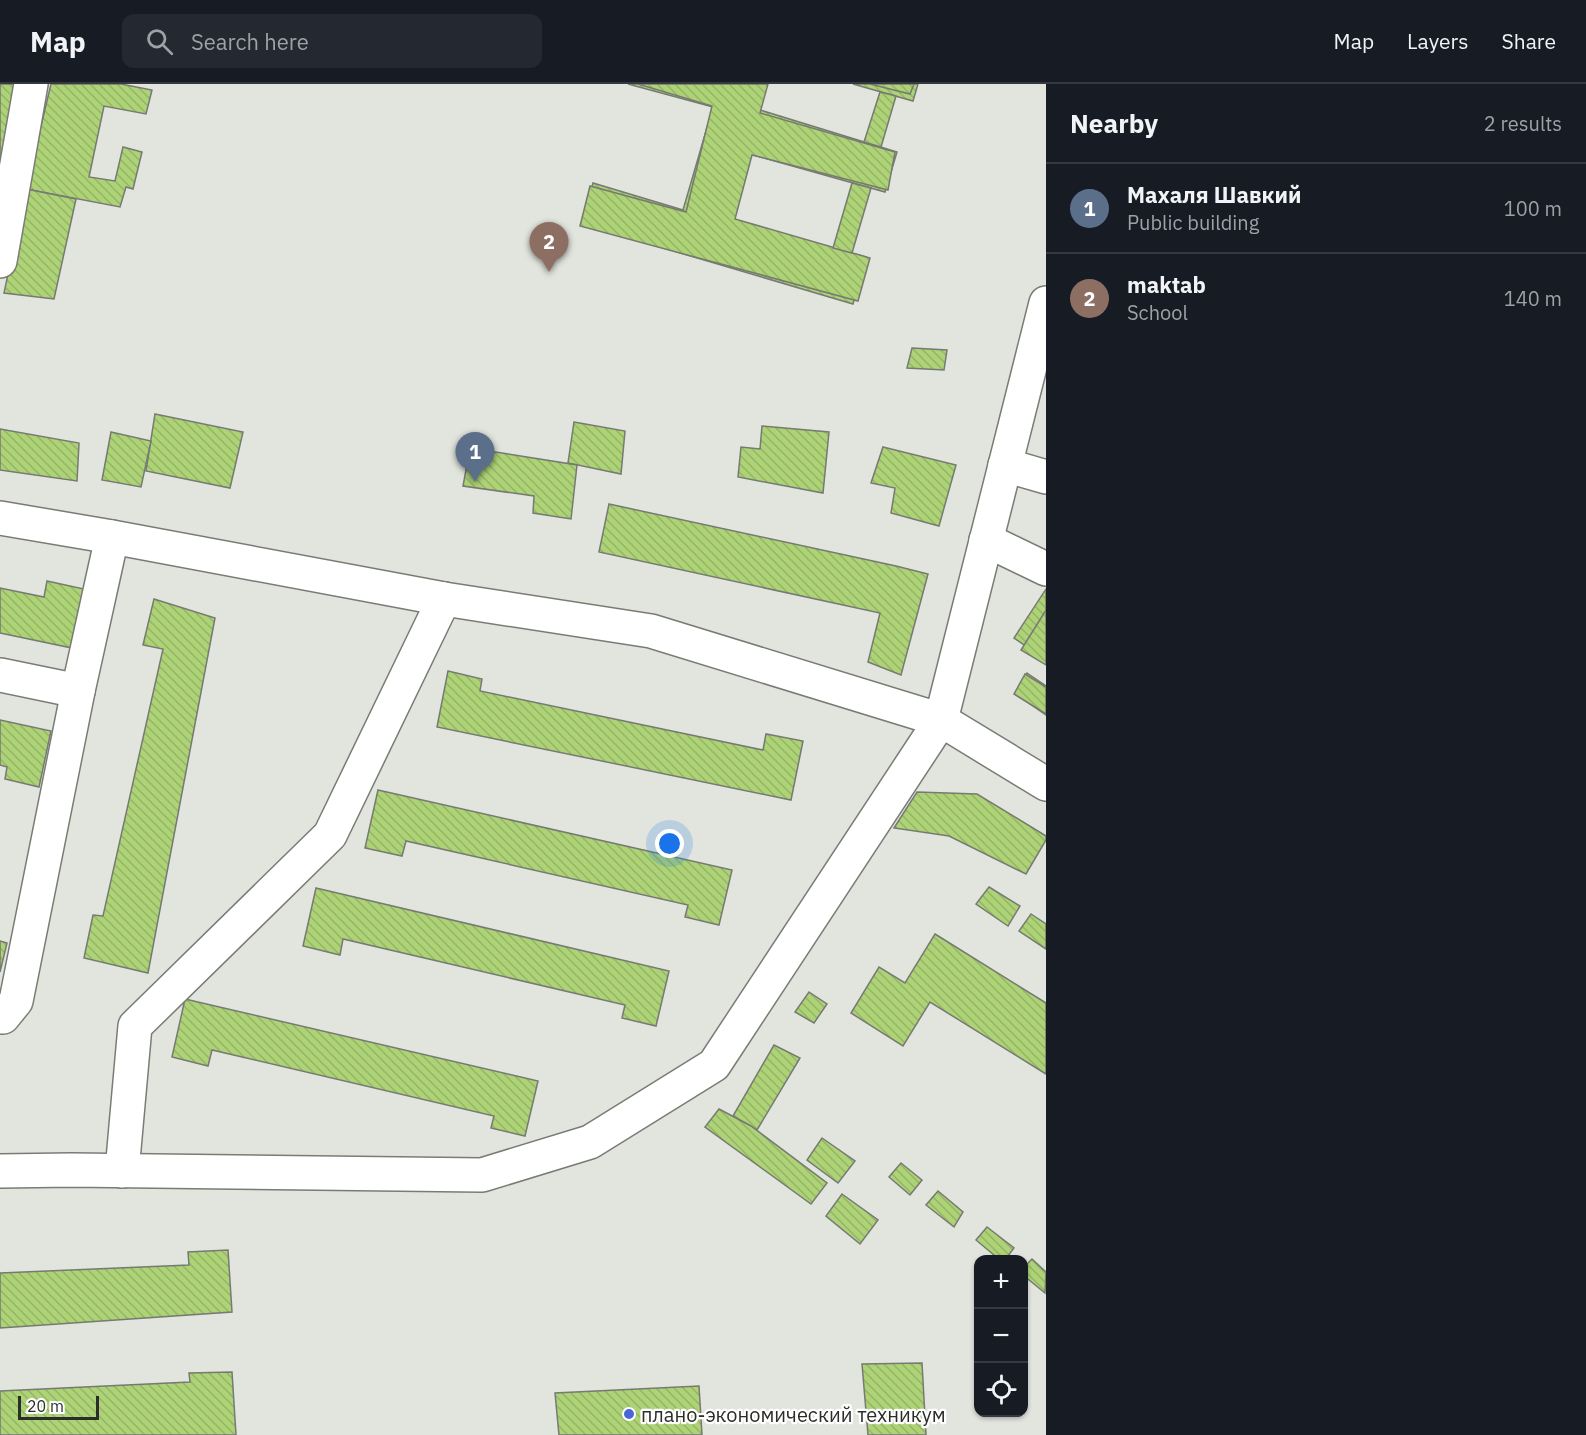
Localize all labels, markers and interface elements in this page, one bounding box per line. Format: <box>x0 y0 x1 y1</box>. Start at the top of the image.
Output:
search box <box>122 14 542 68</box>
text: Map <box>30 23 86 60</box>
icon: search <box>143 25 176 58</box>
text: Search here <box>191 27 309 56</box>
text: Map <box>1334 27 1374 55</box>
text: Layers <box>1407 27 1469 55</box>
text: Share <box>1502 27 1556 55</box>
text: Nearby <box>1070 106 1158 140</box>
text: 2 results <box>1484 110 1562 137</box>
text: Махаля Шавкий <box>1127 180 1302 209</box>
text: 1 <box>1084 195 1096 222</box>
text: 100 m <box>1504 195 1562 222</box>
text: Public building <box>1127 209 1259 236</box>
pin: 2 <box>530 222 568 272</box>
text: maktab <box>1127 270 1206 299</box>
text: 2 <box>1084 285 1096 312</box>
text: 140 m <box>1504 285 1562 312</box>
text: School <box>1127 299 1188 326</box>
pin: 1 <box>456 432 494 482</box>
your location <box>655 829 684 858</box>
map controls <box>974 1255 1028 1417</box>
button: + <box>974 1255 1028 1309</box>
button: − <box>974 1309 1028 1363</box>
button: locate <box>974 1363 1028 1417</box>
scale bar <box>18 1393 99 1420</box>
text: 20 m <box>27 1396 64 1416</box>
place label: плано-экономический техникум <box>641 1401 946 1428</box>
marker: плано-экономический техникум <box>622 1407 636 1421</box>

